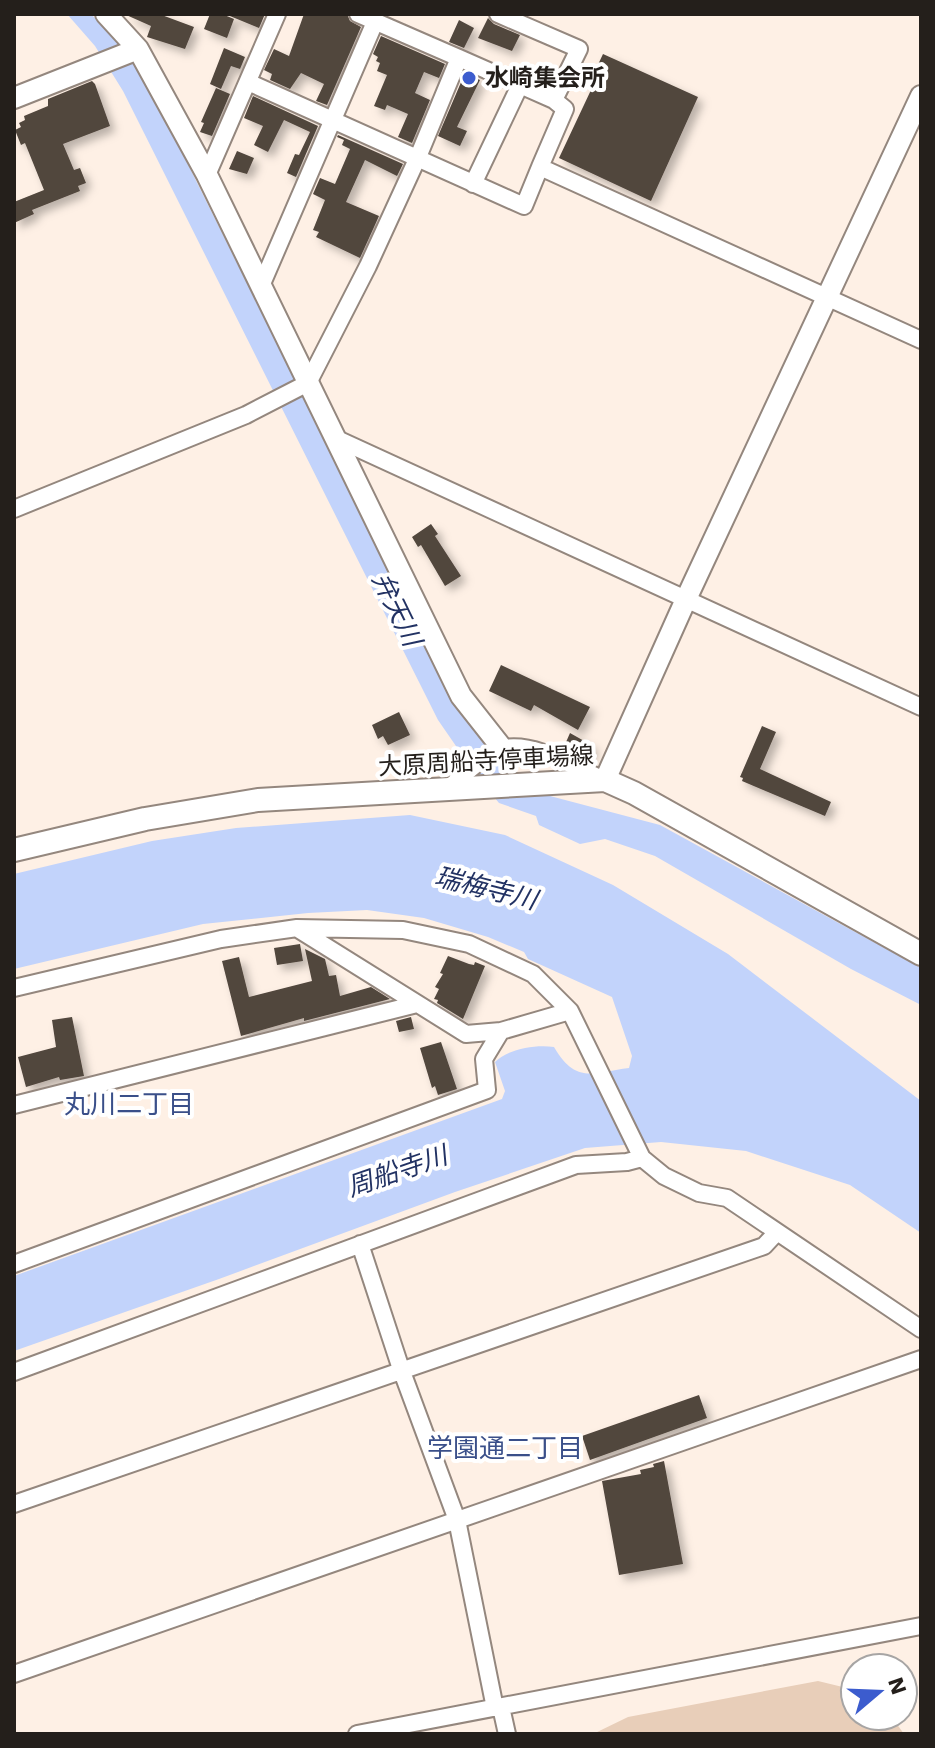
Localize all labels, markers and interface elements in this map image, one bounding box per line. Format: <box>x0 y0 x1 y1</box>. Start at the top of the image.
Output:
place label: 水崎集会所 <box>485 64 605 92</box>
marker: 水崎集会所 <box>460 69 478 87</box>
water label: 弁天川 <box>366 567 429 653</box>
street label: 大原周船寺停車場線 <box>377 741 595 781</box>
water label: 瑞梅寺川 <box>432 861 543 916</box>
district label: 丸川二丁目 <box>64 1089 194 1119</box>
water label: 周船寺川 <box>343 1139 454 1202</box>
district label: 学園通二丁目 <box>427 1433 583 1463</box>
north arrow <box>839 1652 919 1732</box>
text: N <box>883 1674 912 1697</box>

